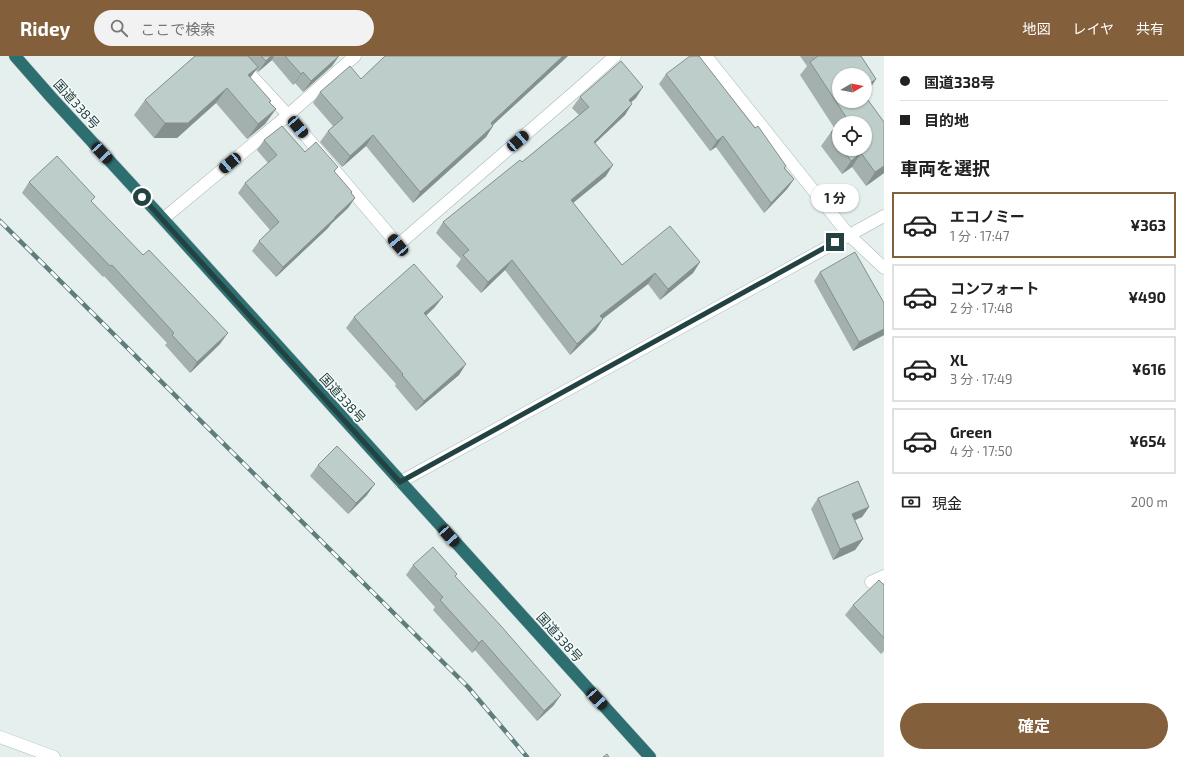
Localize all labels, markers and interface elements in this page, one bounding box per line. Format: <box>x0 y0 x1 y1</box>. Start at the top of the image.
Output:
search box <box>94 10 374 46</box>
text: Ridey <box>20 17 70 40</box>
icon: search <box>108 17 130 39</box>
text: ここで検索 <box>140 20 215 38</box>
text: 地図 <box>1022 20 1050 37</box>
text: レイヤ <box>1072 20 1114 37</box>
text: 共有 <box>1136 20 1164 37</box>
north arrow <box>832 68 872 108</box>
map controls <box>832 68 872 156</box>
text: 国道338号 <box>924 73 995 91</box>
street label: 国道338号 <box>51 76 103 132</box>
text: 目的地 <box>924 111 969 129</box>
car <box>286 114 310 140</box>
button: locate <box>832 116 872 156</box>
car <box>505 129 531 153</box>
car <box>89 140 115 166</box>
car <box>217 151 243 175</box>
text: 車両を選択 <box>900 157 990 179</box>
callout: 1 分 <box>811 184 859 212</box>
route start <box>133 188 151 206</box>
text: 1 分 <box>824 190 846 206</box>
icon: car <box>902 207 938 243</box>
text: エコノミー <box>950 207 1025 225</box>
text: ¥363 <box>1130 216 1166 234</box>
text: 1 分 · 17:47 <box>950 228 1010 244</box>
car <box>386 232 410 258</box>
route end <box>826 233 844 251</box>
icon: car <box>902 279 938 315</box>
text: コンフォート <box>950 279 1040 297</box>
text: ¥490 <box>1128 288 1166 306</box>
text: 2 分 · 17:48 <box>950 300 1013 316</box>
icon: car <box>902 351 938 387</box>
text: XL <box>950 351 968 369</box>
text: ¥616 <box>1132 360 1166 378</box>
street label: 国道338号 <box>317 370 369 426</box>
text: 3 分 · 17:49 <box>950 371 1012 387</box>
icon: car <box>902 423 938 459</box>
text: Green <box>950 423 992 441</box>
text: ¥654 <box>1129 432 1166 450</box>
text: 4 分 · 17:50 <box>950 443 1012 459</box>
icon: cash <box>900 491 922 513</box>
text: 現金 <box>932 494 962 512</box>
text: 200 m <box>1131 494 1168 510</box>
car <box>437 523 461 549</box>
street label: 国道338号 <box>534 609 586 665</box>
car <box>585 686 609 712</box>
button: 確定 <box>900 703 1168 749</box>

